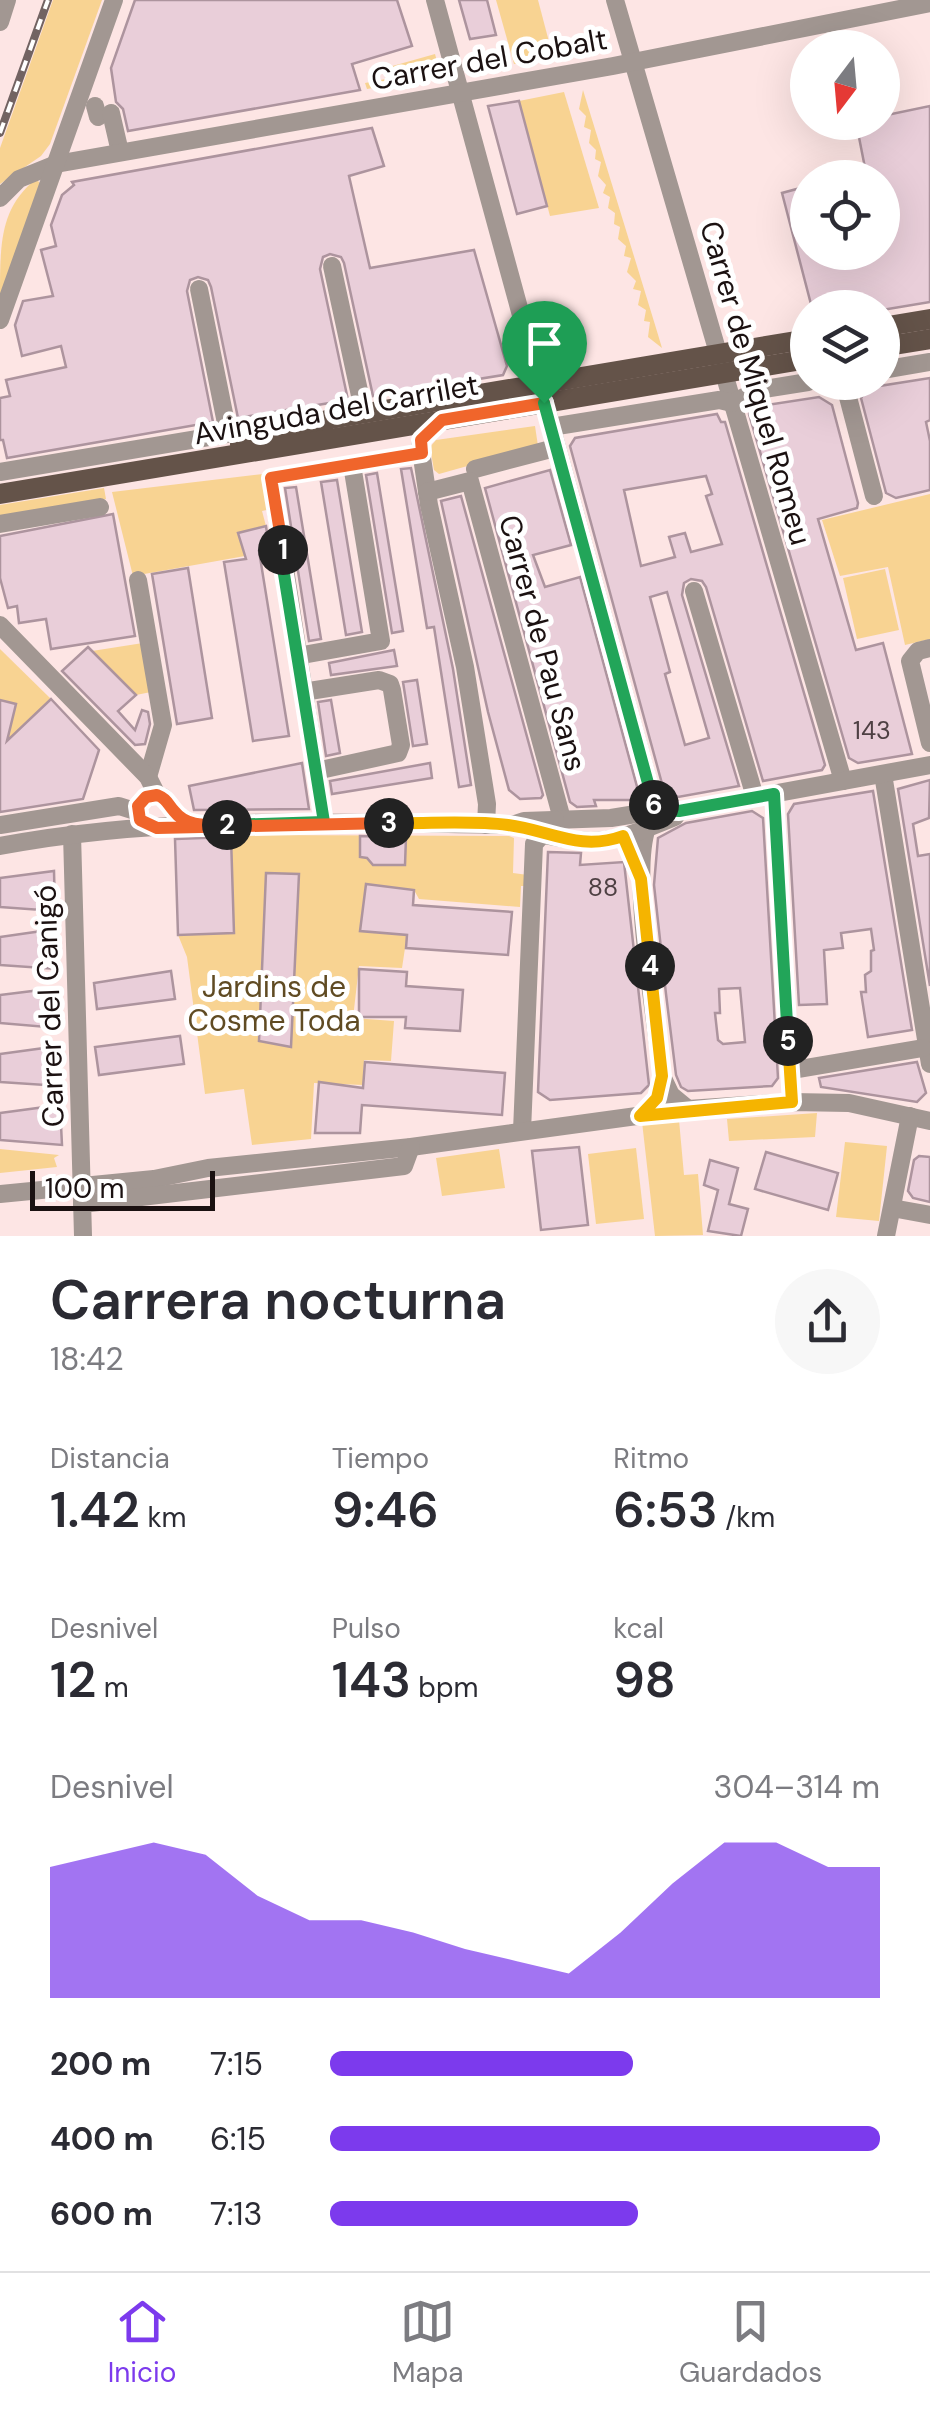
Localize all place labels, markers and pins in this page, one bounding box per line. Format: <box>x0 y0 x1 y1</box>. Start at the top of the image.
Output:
pin <box>502 301 587 404</box>
pin: 1 <box>258 525 308 575</box>
pin: 6 <box>629 780 679 830</box>
pin: 3 <box>364 798 414 848</box>
pin: 2 <box>202 800 252 850</box>
pin: 4 <box>625 941 675 991</box>
pin: 5 <box>763 1016 813 1066</box>

